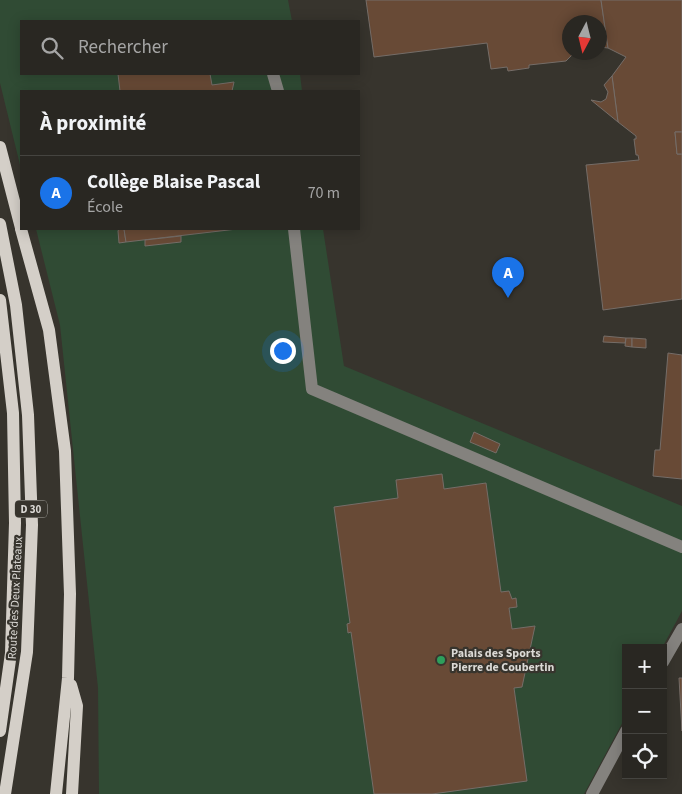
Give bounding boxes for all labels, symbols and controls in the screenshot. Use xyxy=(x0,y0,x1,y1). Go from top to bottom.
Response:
north arrow xyxy=(562,15,607,60)
search box xyxy=(20,20,360,75)
icon: search xyxy=(38,34,66,62)
text: Rechercher xyxy=(78,34,168,61)
text: À proximité xyxy=(40,108,146,138)
text: Collège Blaise Pascal xyxy=(87,169,260,196)
text: A xyxy=(51,182,61,204)
text: 70 m xyxy=(308,182,340,204)
text: École xyxy=(87,196,123,218)
pin: A xyxy=(492,257,524,298)
your location xyxy=(270,338,296,364)
road number: D 30 xyxy=(15,500,47,518)
street label: Route des Deux Plateaux xyxy=(4,536,27,660)
map controls xyxy=(622,644,667,779)
button: + xyxy=(622,644,667,689)
place label: Palais des Sports Pierre de Coubertin xyxy=(451,645,554,676)
marker: Palais des Sports Pierre de Coubertin xyxy=(435,654,447,666)
button: − xyxy=(622,689,667,734)
button: locate xyxy=(622,734,667,779)

